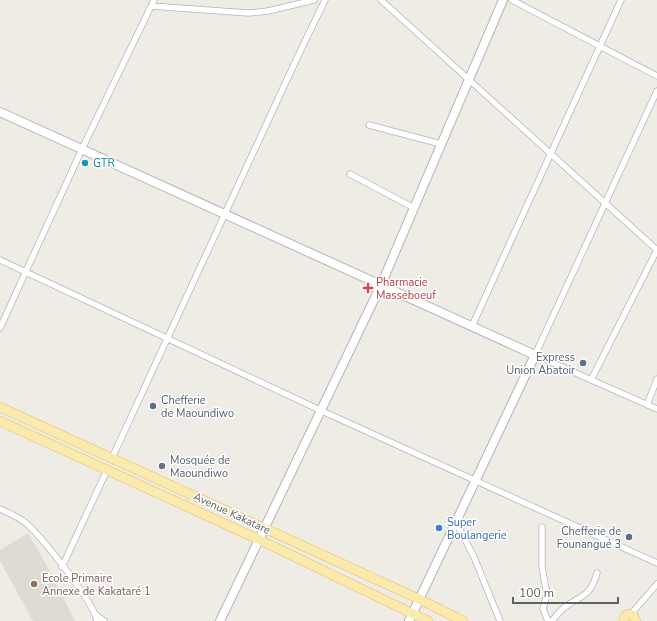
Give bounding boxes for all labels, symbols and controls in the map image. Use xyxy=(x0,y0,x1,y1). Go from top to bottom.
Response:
place label: GTR xyxy=(93,156,115,171)
marker: GTR xyxy=(80,158,90,168)
place label: Pharmacie Masseboeuf xyxy=(376,275,436,303)
marker: Pharmacie Masseboeuf xyxy=(363,283,373,293)
place label: Express Union Abatoir xyxy=(506,350,575,378)
marker: Express Union Abatoir xyxy=(578,358,588,368)
place label: Chefferie de Maoundiwo xyxy=(161,393,234,421)
marker: Chefferie de Maoundiwo xyxy=(148,401,158,411)
place label: Mosquée de Maoundiwo xyxy=(170,453,230,481)
marker: Mosquée de Maoundiwo xyxy=(157,461,167,471)
street label: Avenue Kakatare xyxy=(191,489,273,538)
place label: Super Boulangerie xyxy=(447,515,507,543)
marker: Super Boulangerie xyxy=(434,523,444,533)
place label: Chefferie de Founangué 3 xyxy=(557,524,621,552)
marker: Chefferie de Founangué 3 xyxy=(624,532,634,542)
place label: Ecole Primaire Annexe de Kakataré 1 xyxy=(42,571,151,599)
marker: Ecole Primaire Annexe de Kakataré 1 xyxy=(29,579,39,589)
scale bar xyxy=(513,579,618,605)
text: 100 m xyxy=(519,585,554,601)

